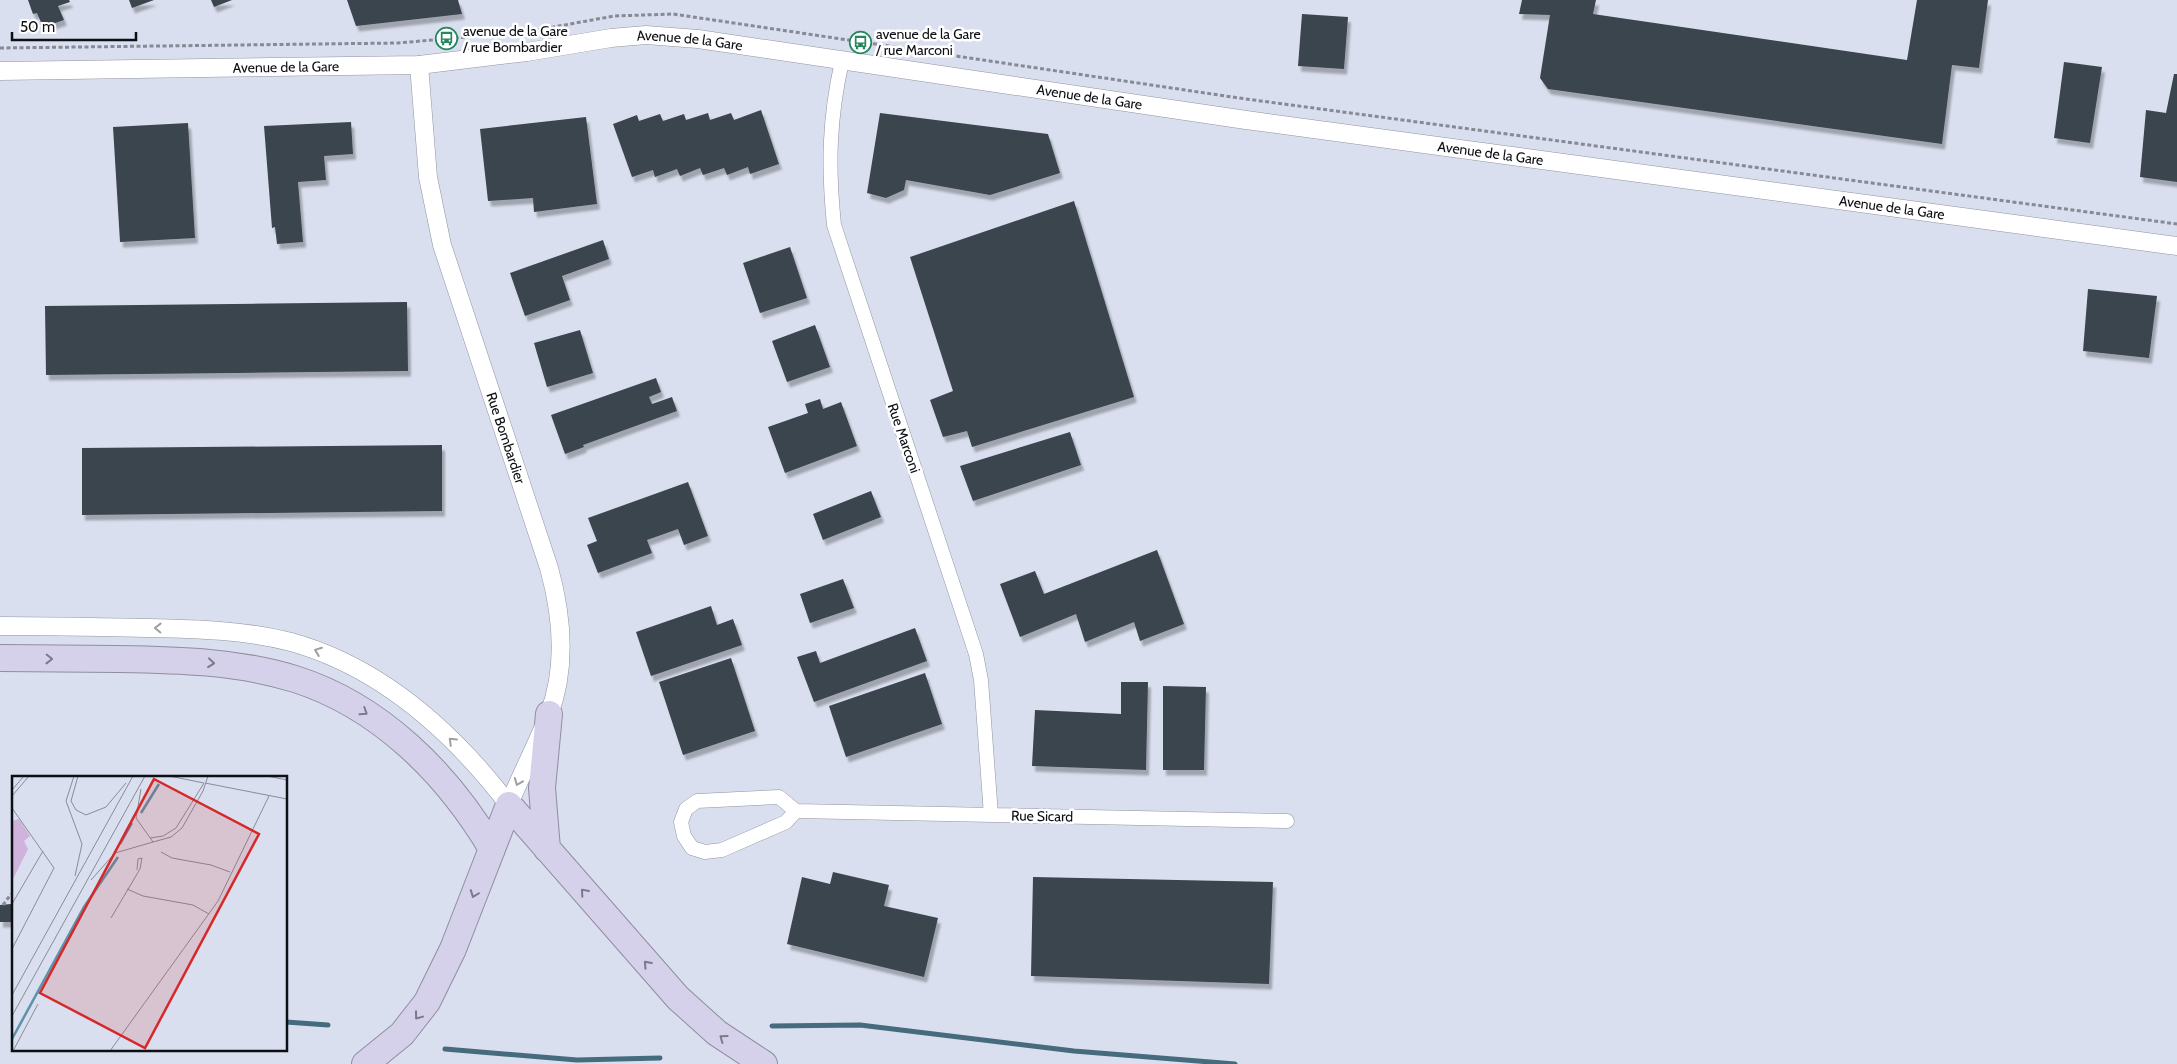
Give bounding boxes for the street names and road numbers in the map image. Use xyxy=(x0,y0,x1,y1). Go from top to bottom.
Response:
street label: Avenue de la Gare xyxy=(636,26,744,54)
street label: Avenue de la Gare xyxy=(233,57,339,77)
street label: Avenue de la Gare xyxy=(1036,80,1143,114)
street label: Avenue de la Gare xyxy=(1437,137,1545,169)
street label: Avenue de la Gare xyxy=(1838,191,1946,223)
street label: Rue Bombardier xyxy=(482,390,530,487)
street label: Rue Marconi xyxy=(884,401,924,475)
street label: Rue Sicard xyxy=(1011,806,1073,826)

